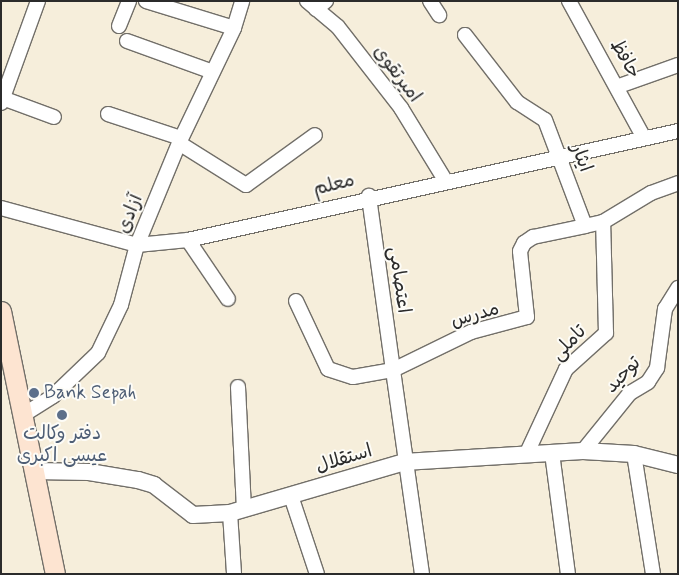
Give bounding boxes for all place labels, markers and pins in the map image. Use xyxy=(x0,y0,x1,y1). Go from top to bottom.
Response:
place label: Bank Sepah xyxy=(44,382,136,404)
marker: Bank Sepah xyxy=(28,387,40,399)
marker: دفتر وکالت عیسی اکبری xyxy=(56,409,68,421)
place label: دفتر وکالت عیسی اکبری xyxy=(17,423,107,467)

